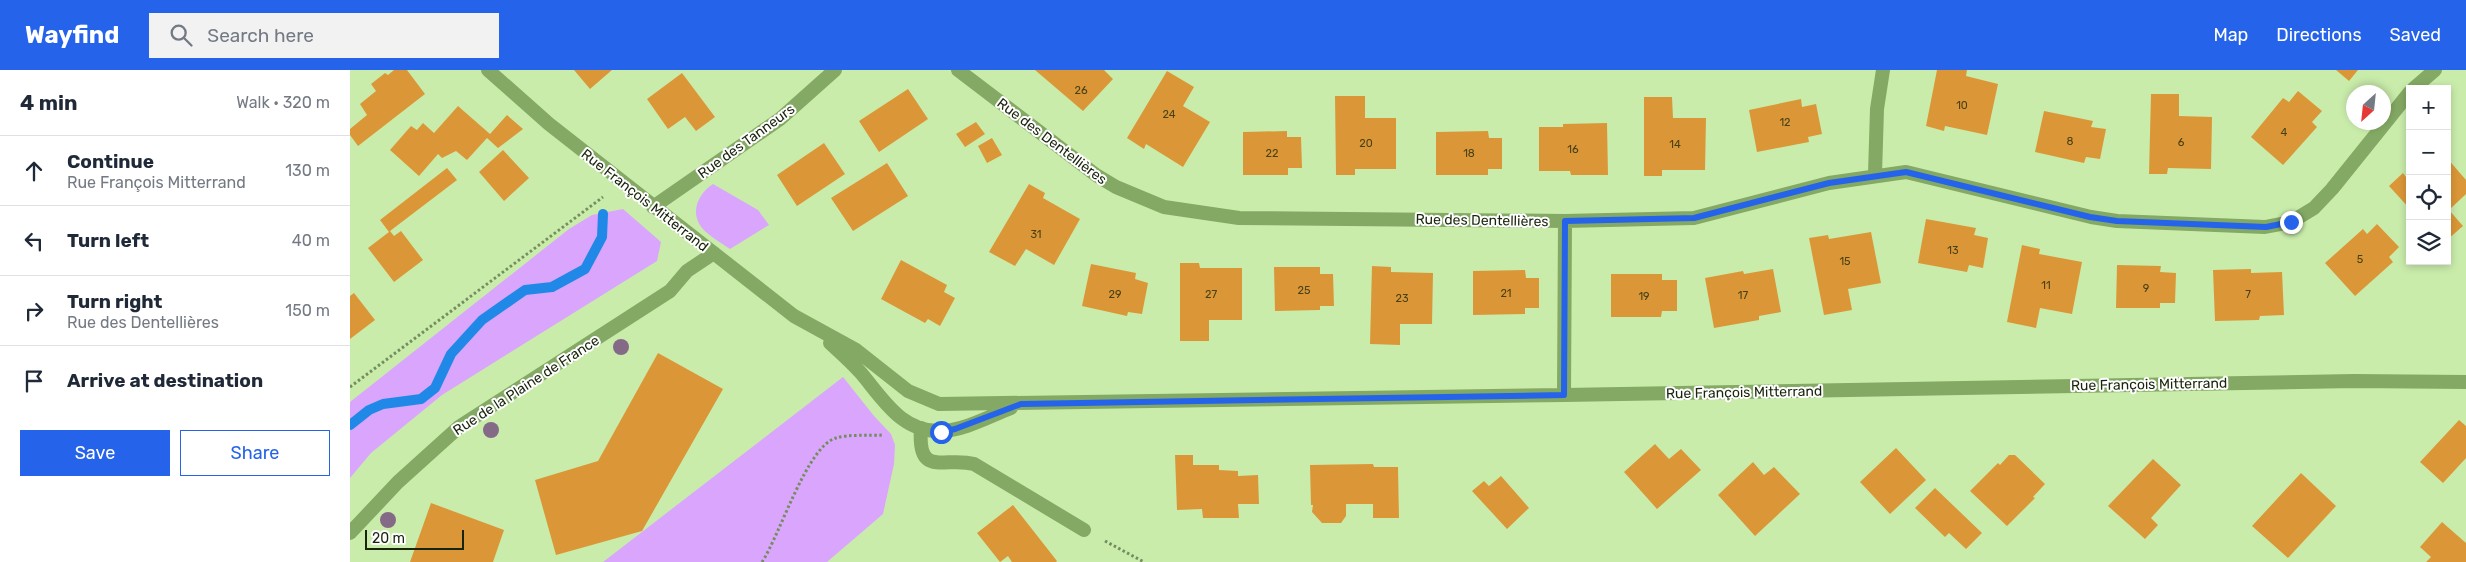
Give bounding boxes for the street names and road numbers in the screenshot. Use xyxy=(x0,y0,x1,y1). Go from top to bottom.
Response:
street label: Rue des Dentellières xyxy=(993,95,1110,188)
street label: Rue des Tanneurs xyxy=(695,101,798,182)
street label: Rue François Mitterrand xyxy=(578,146,712,255)
street label: Rue des Dentellières xyxy=(1415,211,1549,230)
street label: Rue de la Plaine de France xyxy=(450,332,603,439)
street label: Rue François Mitterrand xyxy=(2071,375,2227,394)
street label: Rue François Mitterrand xyxy=(1666,383,1822,402)

